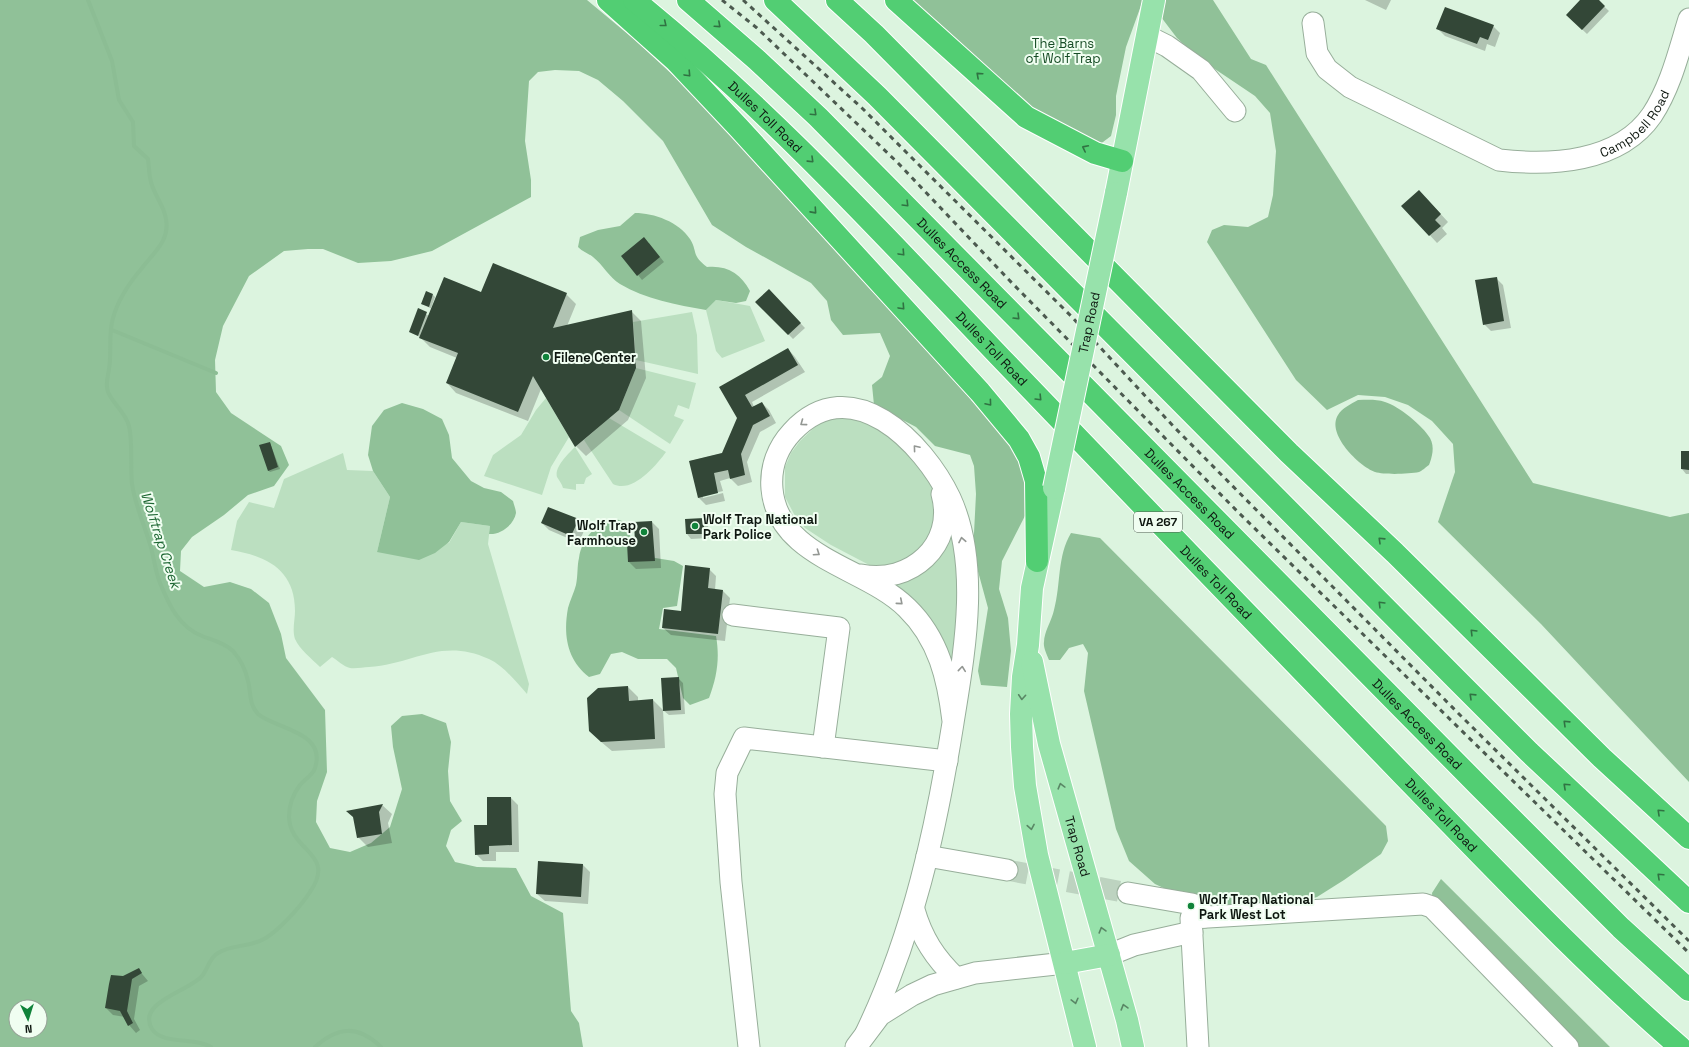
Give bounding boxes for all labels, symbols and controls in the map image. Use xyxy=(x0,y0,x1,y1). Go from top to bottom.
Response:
one-way arrow xyxy=(660,20,667,27)
one-way arrow xyxy=(713,20,721,28)
park label: The Barns of Wolf Trap xyxy=(1025,35,1101,67)
one-way arrow xyxy=(684,69,691,77)
one-way arrow xyxy=(976,72,984,79)
street label: Dulles Toll Road xyxy=(725,78,806,157)
street label: Campbell Road xyxy=(1597,87,1673,161)
one-way arrow xyxy=(809,108,817,115)
one-way arrow xyxy=(1082,145,1089,153)
one-way arrow xyxy=(806,155,814,163)
one-way arrow xyxy=(901,200,909,207)
one-way arrow xyxy=(809,206,817,214)
street label: Dulles Access Road xyxy=(913,214,1010,312)
one-way arrow xyxy=(897,248,905,256)
street label: Trap Road xyxy=(1075,290,1104,355)
one-way arrow xyxy=(897,302,905,310)
street label: Dulles Toll Road xyxy=(952,308,1031,390)
one-way arrow xyxy=(1012,312,1020,320)
place label: Filene Center xyxy=(554,349,636,366)
marker: Filene Center xyxy=(541,352,551,362)
one-way arrow xyxy=(1034,393,1042,401)
one-way arrow xyxy=(985,398,992,406)
one-way arrow xyxy=(800,418,807,425)
one-way arrow xyxy=(914,445,921,453)
street label: Dulles Access Road xyxy=(1141,445,1238,543)
water label: Wolftrap Creek xyxy=(137,489,186,592)
place label: Wolf Trap National Park Police xyxy=(703,511,818,543)
road number: VA 267 xyxy=(1134,512,1182,532)
place label: Wolf Trap Farmhouse xyxy=(567,517,636,549)
marker: Wolf Trap National Park Police xyxy=(690,521,700,531)
marker: Wolf Trap Farmhouse xyxy=(639,527,649,537)
one-way arrow xyxy=(958,537,966,543)
one-way arrow xyxy=(1378,537,1386,545)
street label: Dulles Toll Road xyxy=(1176,542,1256,623)
one-way arrow xyxy=(813,548,820,556)
one-way arrow xyxy=(896,597,903,604)
one-way arrow xyxy=(1378,601,1385,609)
one-way arrow xyxy=(1470,629,1478,637)
one-way arrow xyxy=(958,666,967,672)
street label: Dulles Access Road xyxy=(1369,675,1466,773)
one-way arrow xyxy=(1469,693,1477,701)
one-way arrow xyxy=(1018,694,1026,700)
one-way arrow xyxy=(1563,720,1571,727)
street label: Dulles Toll Road xyxy=(1402,775,1481,856)
one-way arrow xyxy=(1057,783,1065,790)
one-way arrow xyxy=(1563,783,1571,791)
one-way arrow xyxy=(1658,809,1665,816)
street label: Trap Road xyxy=(1061,814,1094,879)
one-way arrow xyxy=(1026,824,1035,830)
one-way arrow xyxy=(1657,873,1665,880)
place label: Wolf Trap National Park West Lot xyxy=(1199,891,1314,923)
marker: Wolf Trap National Park West Lot xyxy=(1186,901,1196,911)
one-way arrow xyxy=(1098,927,1107,934)
one-way arrow xyxy=(1070,997,1079,1004)
north arrow xyxy=(8,999,48,1039)
one-way arrow xyxy=(1120,1004,1129,1011)
text: N xyxy=(25,1022,33,1036)

